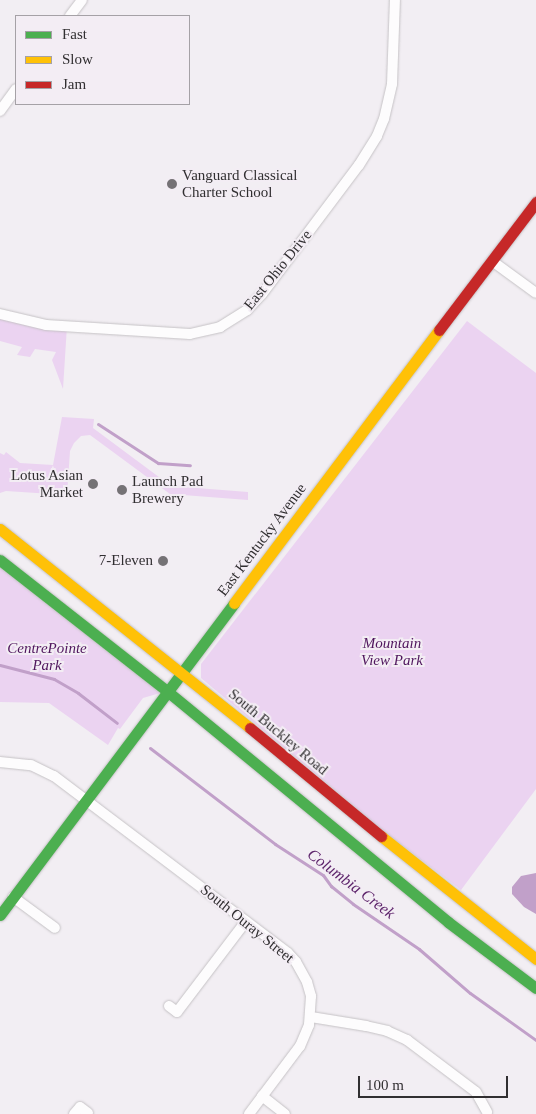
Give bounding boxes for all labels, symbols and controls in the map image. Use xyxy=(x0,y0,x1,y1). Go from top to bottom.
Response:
legend xyxy=(15,15,190,105)
text: Fast xyxy=(62,26,87,42)
text: Slow xyxy=(62,51,93,67)
text: Jam xyxy=(62,76,86,92)
place label: Vanguard Classical Charter School xyxy=(182,166,297,201)
marker: Vanguard Classical Charter School xyxy=(166,178,178,190)
street label: East Ohio Drive xyxy=(240,226,316,314)
place label: Lotus Asian Market xyxy=(10,466,83,501)
place label: Launch Pad Brewery xyxy=(132,472,203,507)
marker: Lotus Asian Market xyxy=(87,478,99,490)
street label: East Kentucky Avenue xyxy=(214,480,310,600)
marker: Launch Pad Brewery xyxy=(116,484,128,496)
place label: 7-Eleven xyxy=(99,552,153,570)
marker: 7-Eleven xyxy=(157,555,169,567)
park label: Mountain View Park xyxy=(361,634,423,669)
park label: CentrePointe Park xyxy=(7,639,87,674)
street label: South Buckley Road xyxy=(225,685,331,779)
water label: Columbia Creek xyxy=(303,845,399,923)
street label: South Ouray Street xyxy=(197,881,297,967)
scale bar xyxy=(361,1066,511,1098)
text: 100 m xyxy=(366,1077,404,1093)

